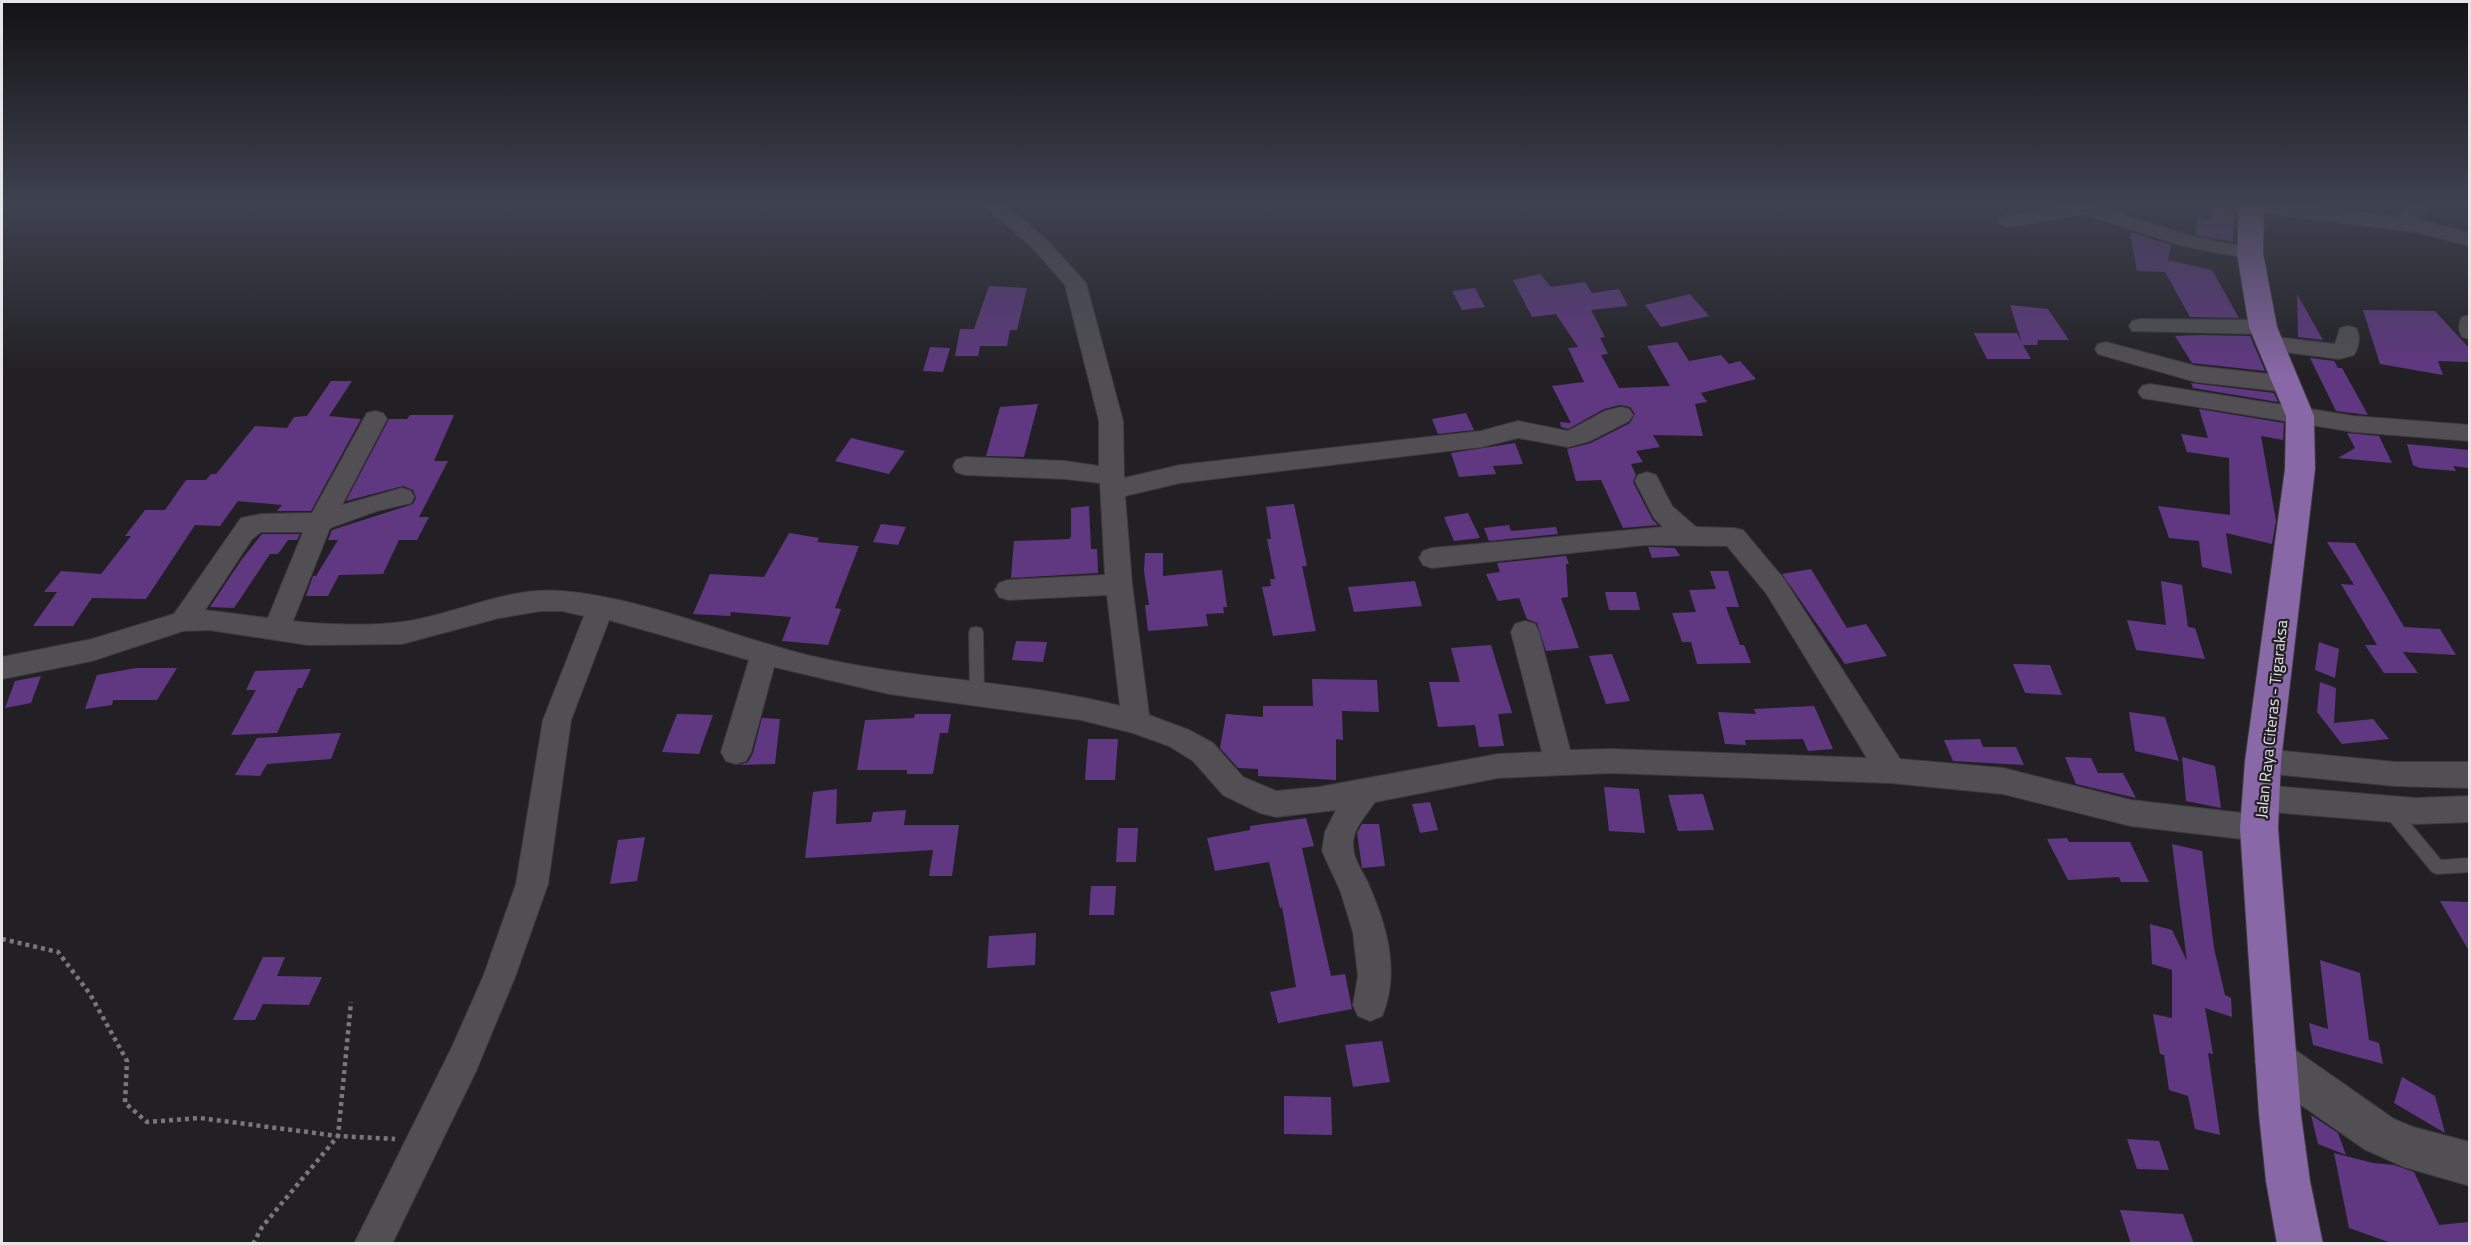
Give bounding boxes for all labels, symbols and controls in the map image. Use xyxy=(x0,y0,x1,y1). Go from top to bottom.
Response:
street label: Jalan Raya Citeras - Tigaraksa xyxy=(2249,619,2293,819)

